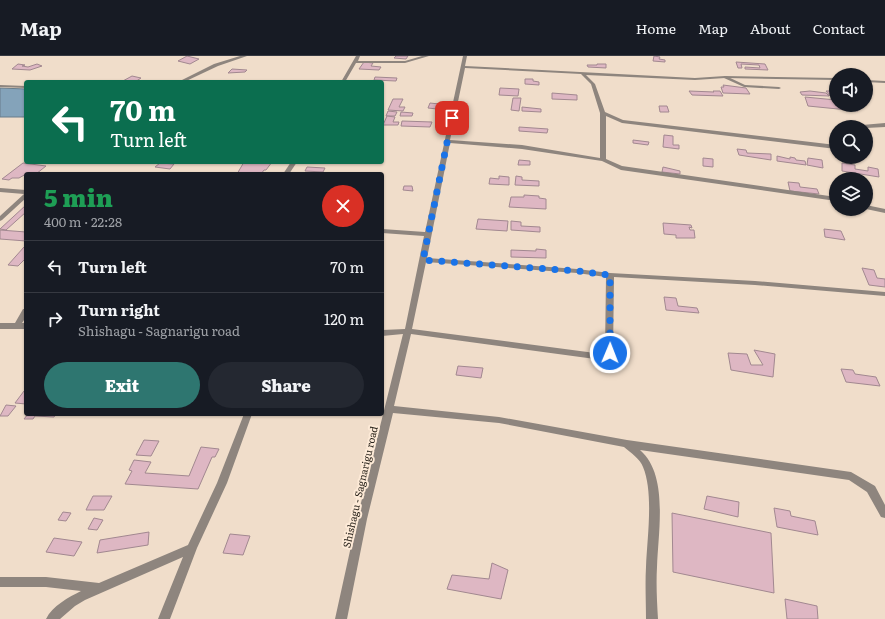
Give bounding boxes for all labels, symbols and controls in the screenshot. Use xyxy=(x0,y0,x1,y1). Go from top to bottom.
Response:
text: Map xyxy=(20,14,62,42)
text: Home xyxy=(636,18,676,38)
text: Map xyxy=(698,18,728,38)
text: About xyxy=(750,18,791,38)
text: Contact xyxy=(813,18,865,38)
map controls xyxy=(829,68,873,216)
button: sound xyxy=(829,68,873,112)
text: 70 m xyxy=(110,88,176,130)
icon: left xyxy=(44,96,96,148)
pin xyxy=(435,101,469,135)
icon: arrive xyxy=(441,107,463,129)
button: search xyxy=(829,120,873,164)
text: Turn left xyxy=(110,126,187,153)
button: layers xyxy=(829,172,873,216)
text: 5 min xyxy=(44,179,113,214)
button: close xyxy=(322,185,364,227)
text: 400 m · 22:28 xyxy=(44,212,122,231)
text: Turn left xyxy=(78,255,147,278)
text: 70 m xyxy=(330,255,364,278)
icon: left xyxy=(44,256,66,278)
text: Turn right xyxy=(78,298,160,321)
text: 120 m xyxy=(324,307,364,330)
icon: right xyxy=(44,308,66,330)
text: Shishagu - Sagnarigu road xyxy=(78,321,240,340)
position arrow xyxy=(589,332,631,374)
button: Exit xyxy=(44,362,200,408)
button: Share xyxy=(208,362,364,408)
street label: Shishagu - Sagnarigu road xyxy=(338,424,381,549)

